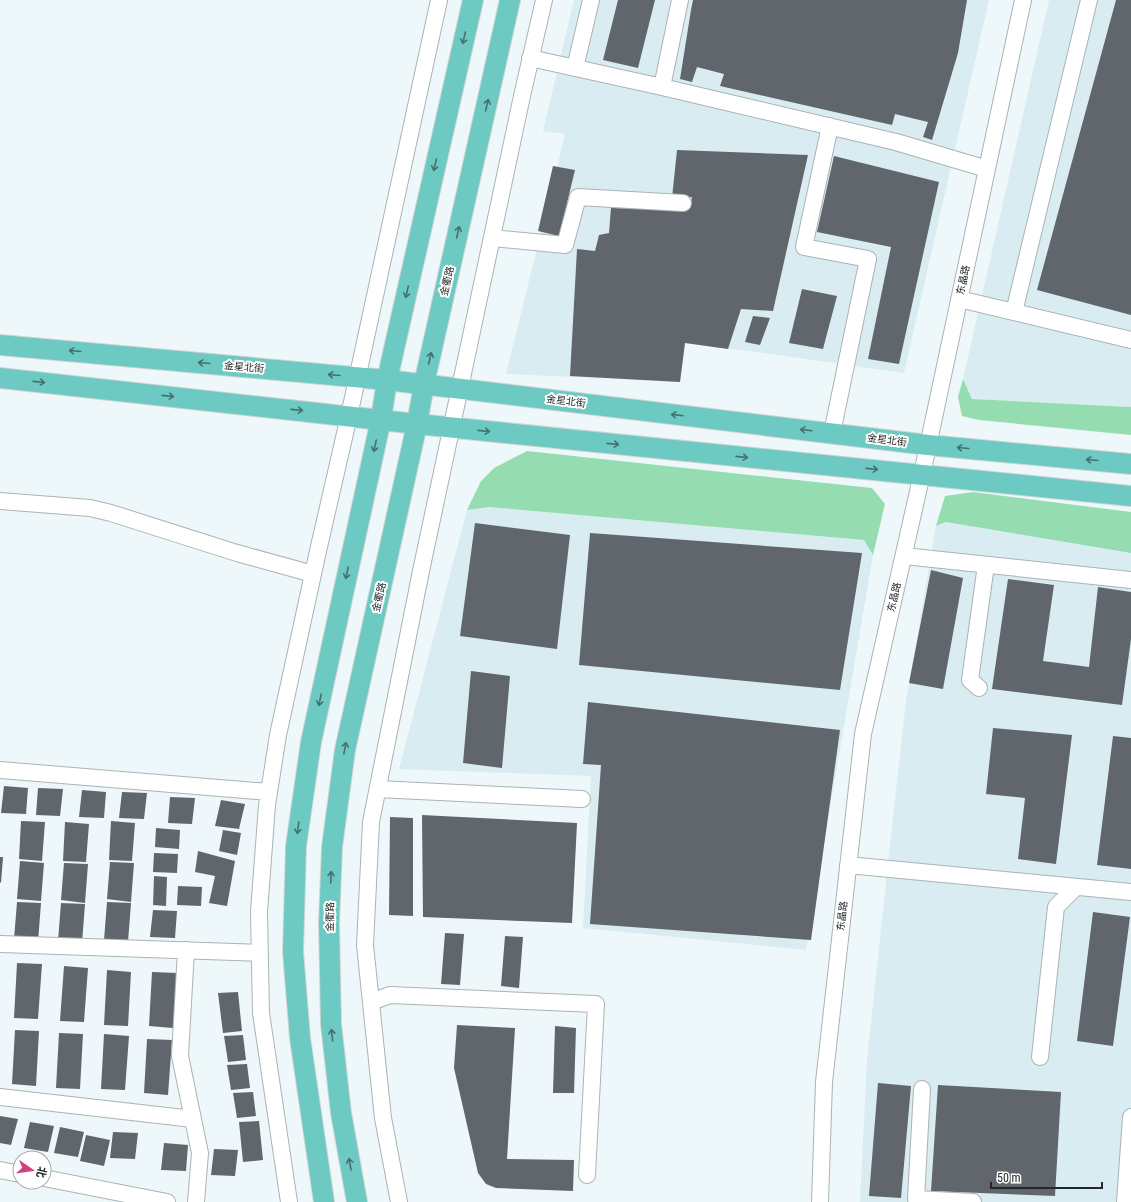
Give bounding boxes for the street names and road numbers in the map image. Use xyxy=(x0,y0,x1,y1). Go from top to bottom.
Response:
street label: 东晶路 xyxy=(955,264,971,296)
street label: 金衢路 xyxy=(438,265,456,297)
street label: 金星北街 xyxy=(224,360,264,374)
street label: 金星北街 xyxy=(545,393,587,409)
street label: 金星北街 xyxy=(866,432,908,448)
street label: 金衢路 xyxy=(370,581,388,613)
street label: 东晶路 xyxy=(885,581,903,613)
street label: 东晶路 xyxy=(835,900,849,932)
street label: 金衢路 xyxy=(324,902,336,932)

